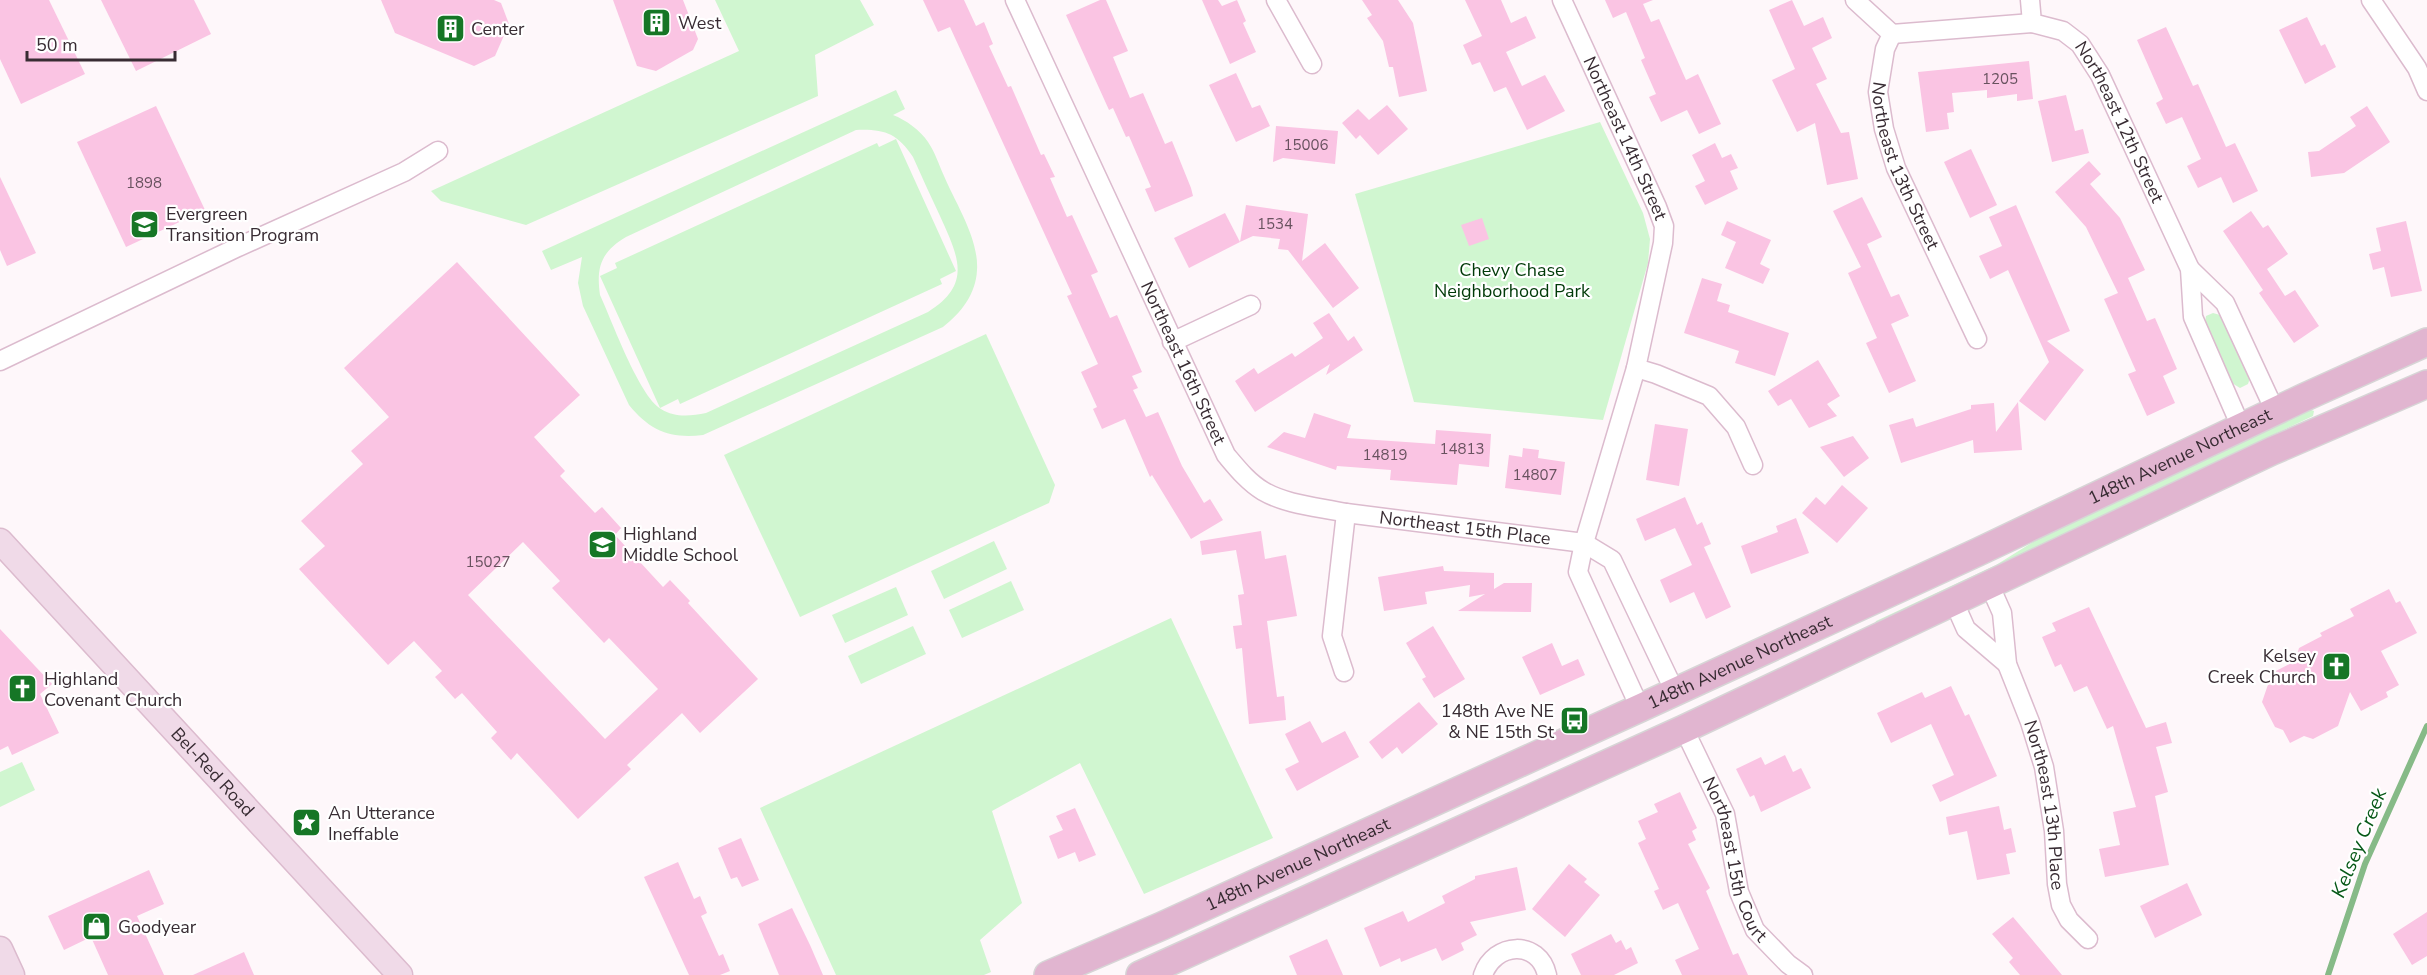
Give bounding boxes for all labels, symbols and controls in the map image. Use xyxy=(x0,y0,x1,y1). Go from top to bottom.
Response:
building icon: West xyxy=(641,7,673,39)
place label: West xyxy=(678,11,722,35)
building icon: Center xyxy=(434,13,466,45)
place label: Center xyxy=(471,17,525,41)
scale bar xyxy=(27,24,176,62)
text: 50 m xyxy=(36,33,78,57)
street label: Northeast 12th Street xyxy=(2069,36,2170,207)
street label: Northeast 14th Street xyxy=(1577,53,1673,224)
house number: 1205 xyxy=(1982,69,2018,89)
street label: Northeast 13th Street xyxy=(1866,80,1945,254)
house number: 15006 xyxy=(1283,135,1329,155)
house number: 1898 xyxy=(126,173,162,193)
place label: Evergreen Transition Program xyxy=(166,202,319,247)
school or university icon: Evergreen Transition Program xyxy=(129,208,161,240)
house number: 1534 xyxy=(1257,214,1293,234)
park label: Chevy Chase Neighborhood Park xyxy=(1434,258,1591,303)
street label: Northeast 16th Street xyxy=(1135,277,1232,449)
street label: 148th Avenue Northeast xyxy=(2084,402,2276,510)
house number: 14813 xyxy=(1439,439,1485,459)
house number: 14819 xyxy=(1362,445,1408,465)
house number: 14807 xyxy=(1512,465,1558,485)
street label: Northeast 15th Place xyxy=(1378,505,1552,551)
place label: Highland Middle School xyxy=(623,522,739,567)
school or university icon: Highland Middle School xyxy=(586,528,618,560)
house number: 15027 xyxy=(465,552,511,572)
street label: 148th Avenue Northeast xyxy=(1643,609,1836,715)
place label: Kelsey Creek Church xyxy=(2207,644,2317,689)
church icon: Kelsey Creek Church xyxy=(2321,650,2353,682)
place label: Highland Covenant Church xyxy=(44,667,182,712)
church icon: Highland Covenant Church xyxy=(7,673,39,705)
place label: 148th Ave NE & NE 15th St xyxy=(1441,699,1555,744)
bus stop icon: 148th Ave NE & NE 15th St xyxy=(1559,705,1591,737)
street label: Northeast 13th Place xyxy=(2018,717,2070,892)
street label: Bel-Red Road xyxy=(166,722,260,822)
street label: Northeast 15th Court xyxy=(1697,773,1773,948)
water label: Kelsey Creek xyxy=(2325,783,2394,902)
place label: An Utterance Ineffable xyxy=(328,801,435,846)
place icon: An Utterance Ineffable xyxy=(291,807,323,839)
street label: 148th Avenue Northeast xyxy=(1201,811,1394,917)
shop icon: Goodyear xyxy=(81,911,113,943)
place label: Goodyear xyxy=(118,915,197,939)

